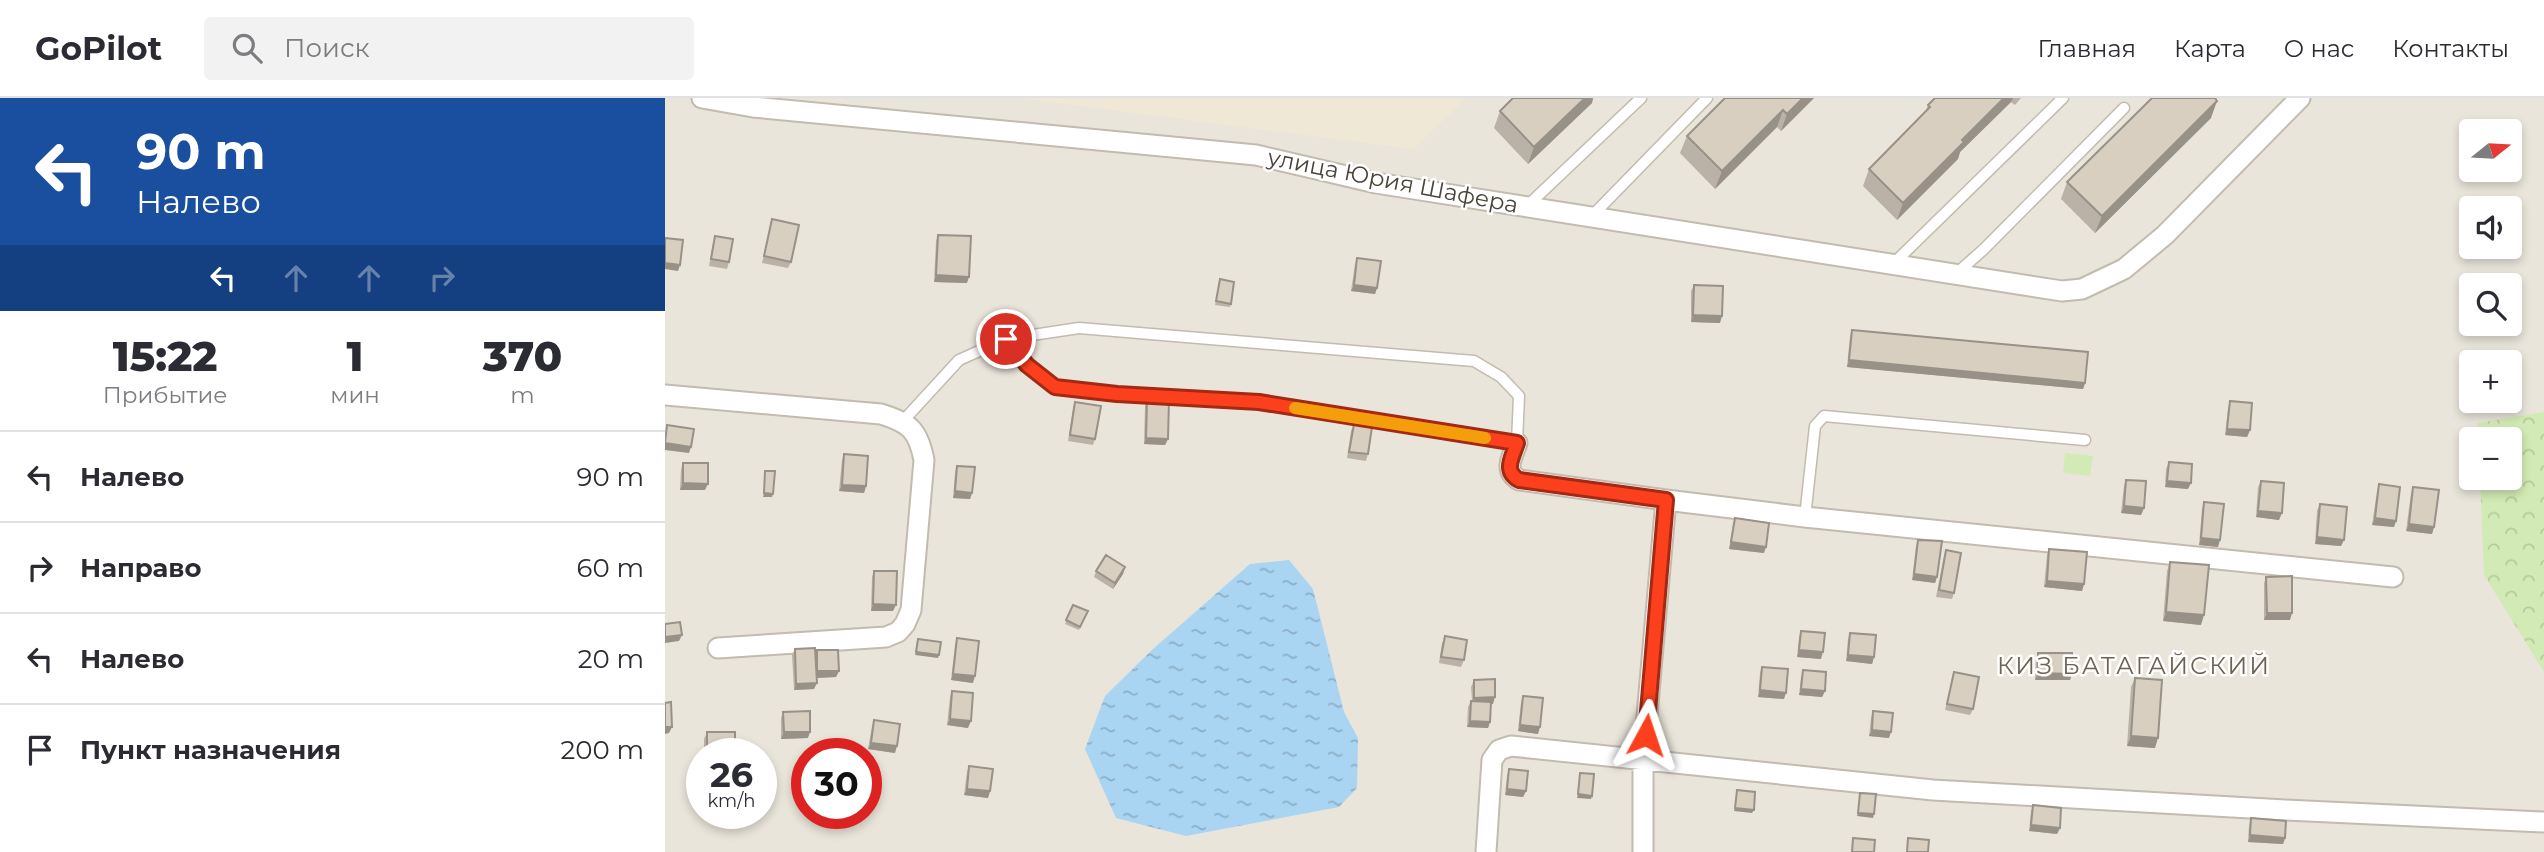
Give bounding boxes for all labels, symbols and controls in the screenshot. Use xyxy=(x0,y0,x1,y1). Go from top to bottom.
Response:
search box xyxy=(204,17,694,80)
text: GoPilot xyxy=(35,28,162,68)
icon: search xyxy=(228,29,266,67)
text: Поиск xyxy=(284,32,370,64)
text: Главная xyxy=(2038,34,2136,63)
text: Карта xyxy=(2174,34,2246,63)
text: О нас xyxy=(2284,34,2354,63)
text: Контакты xyxy=(2392,34,2509,63)
north arrow xyxy=(2459,119,2522,182)
map controls xyxy=(2459,119,2522,490)
text: 90 m xyxy=(136,122,266,181)
icon: left xyxy=(21,126,112,217)
street label: улица Юрия Шафера xyxy=(1264,143,1521,219)
text: Налево xyxy=(136,182,261,221)
button: sound xyxy=(2459,196,2522,259)
icon: left xyxy=(204,259,242,297)
icon: ahead xyxy=(277,259,315,297)
icon: ahead xyxy=(350,259,388,297)
icon: right xyxy=(423,259,461,297)
button: search xyxy=(2459,273,2522,336)
pin xyxy=(976,309,1036,369)
icon: arrive xyxy=(987,320,1025,358)
text: 15:22 xyxy=(113,330,218,382)
text: 1 xyxy=(347,330,364,382)
text: 370 xyxy=(483,330,562,382)
button: + xyxy=(2459,350,2522,413)
text: Прибытие xyxy=(103,381,228,409)
text: мин xyxy=(330,381,380,409)
text: m xyxy=(510,381,535,409)
button: − xyxy=(2459,427,2522,490)
icon: left xyxy=(21,458,59,496)
text: Налево xyxy=(80,461,184,493)
text: 90 m xyxy=(577,461,644,493)
icon: right xyxy=(21,549,59,587)
text: Направо xyxy=(80,552,201,584)
text: 60 m xyxy=(577,552,644,584)
icon: left xyxy=(21,640,59,678)
text: Налево xyxy=(80,643,184,675)
text: 20 m xyxy=(578,643,644,675)
district label: КИЗ БАТАГАЙСКИЙ xyxy=(1997,651,2271,680)
position arrow xyxy=(1609,698,1683,772)
icon: arrive xyxy=(21,731,59,769)
text: Пункт назначения xyxy=(80,734,341,766)
text: 200 m xyxy=(560,734,644,766)
speed limit sign: 30 xyxy=(791,738,882,829)
text: 26 xyxy=(710,753,753,796)
text: km/h xyxy=(707,790,756,812)

